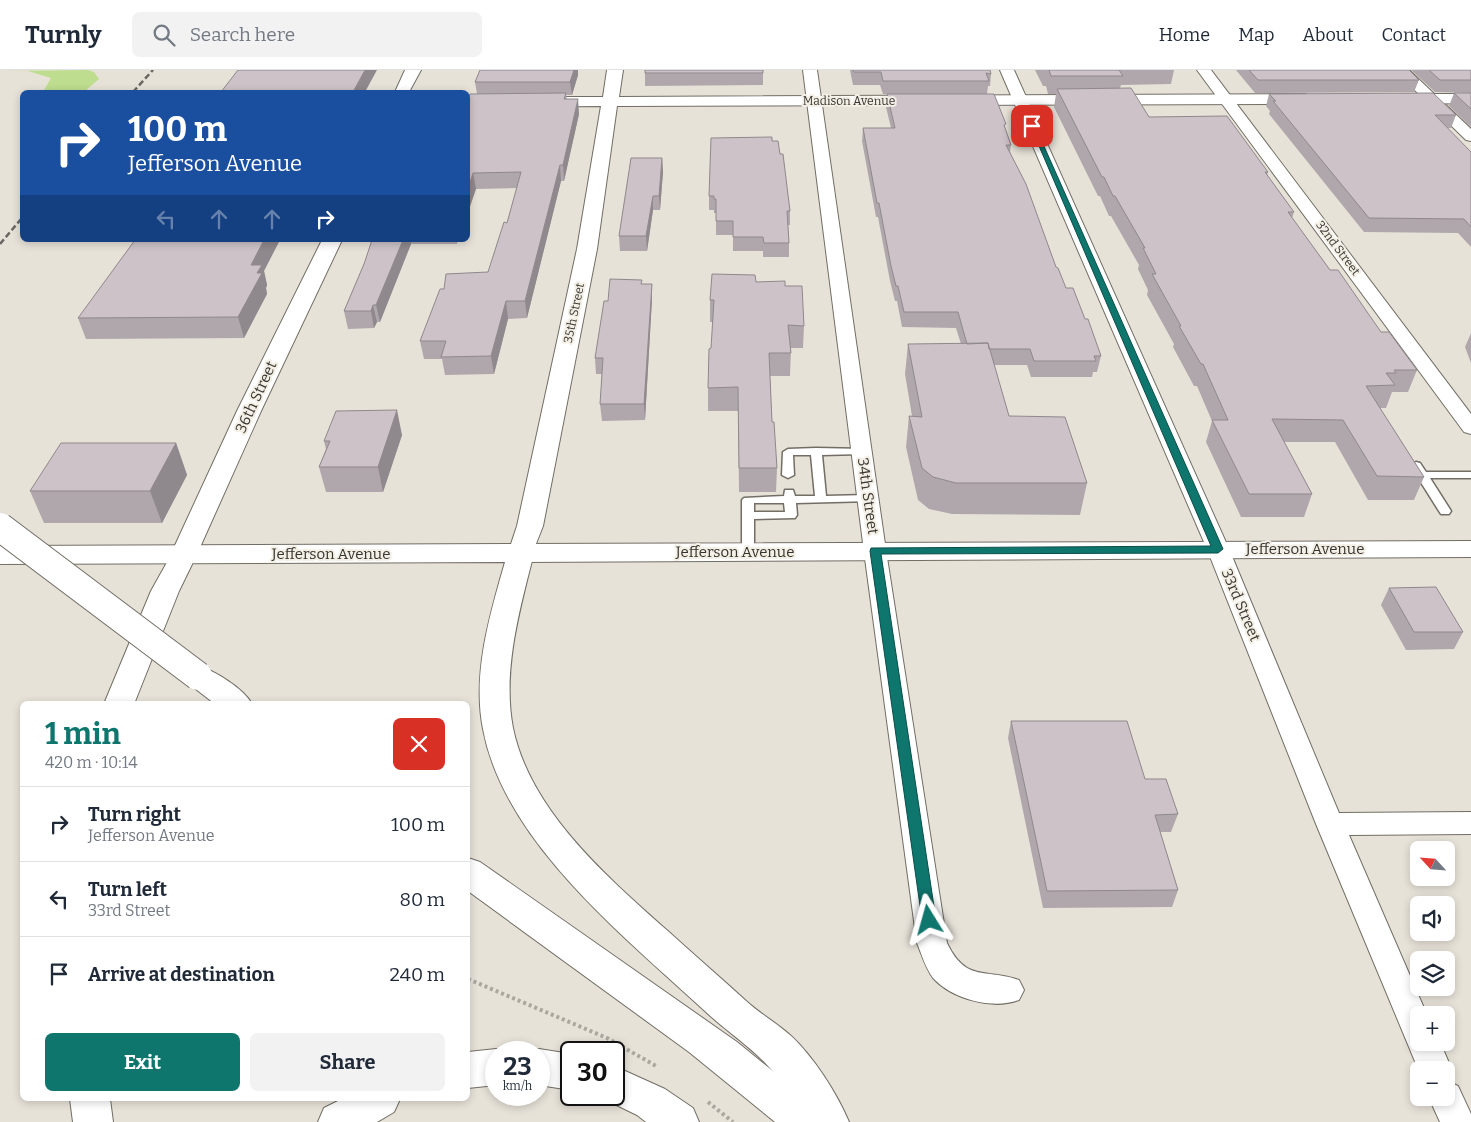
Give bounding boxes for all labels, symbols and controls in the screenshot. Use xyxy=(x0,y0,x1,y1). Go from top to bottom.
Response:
search box xyxy=(132,12,482,57)
text: Turnly xyxy=(25,21,102,49)
icon: search xyxy=(150,21,178,49)
text: Search here xyxy=(190,23,295,46)
text: Home xyxy=(1159,24,1210,46)
text: Map xyxy=(1238,24,1274,46)
text: About xyxy=(1302,24,1353,46)
text: Contact xyxy=(1381,24,1446,46)
street label: Madison Avenue xyxy=(803,94,895,108)
pin xyxy=(1011,105,1053,147)
text: 100 m xyxy=(128,108,227,150)
icon: right xyxy=(45,110,110,175)
icon: arrive xyxy=(1018,112,1046,140)
text: Jefferson Avenue xyxy=(128,150,302,177)
icon: left xyxy=(152,205,180,233)
icon: ahead xyxy=(205,205,233,233)
icon: ahead xyxy=(258,205,286,233)
icon: right xyxy=(311,205,339,233)
street label: 32nd Street xyxy=(1313,218,1363,278)
street label: 35th Street xyxy=(561,281,587,344)
street label: 36th Street xyxy=(232,358,281,436)
street label: 34th Street xyxy=(854,456,882,536)
street label: Jefferson Avenue xyxy=(1245,540,1364,558)
street label: Jefferson Avenue xyxy=(675,543,794,561)
street label: Jefferson Avenue xyxy=(271,545,390,563)
street label: 33rd Street xyxy=(1218,566,1265,644)
text: 1 min xyxy=(45,716,121,752)
button: close xyxy=(393,718,445,770)
text: 420 m · 10:14 xyxy=(45,753,138,772)
text: Turn right xyxy=(88,803,181,826)
icon: right xyxy=(45,810,73,838)
text: 100 m xyxy=(391,813,445,836)
text: Jefferson Avenue xyxy=(88,826,215,845)
north arrow xyxy=(1410,841,1455,886)
map controls xyxy=(1410,841,1455,1106)
text: Turn left xyxy=(88,878,167,901)
icon: left xyxy=(45,885,73,913)
text: 80 m xyxy=(399,888,445,911)
position arrow xyxy=(902,893,954,945)
button: sound xyxy=(1410,896,1455,941)
text: 33rd Street xyxy=(88,901,170,920)
button: layers xyxy=(1410,951,1455,996)
icon: arrive xyxy=(45,960,73,988)
text: Arrive at destination xyxy=(88,963,275,986)
text: 240 m xyxy=(389,963,445,986)
button: + xyxy=(1410,1006,1455,1051)
button: Exit xyxy=(45,1033,240,1091)
button: Share xyxy=(250,1033,445,1091)
speed limit sign: 30 xyxy=(560,1041,625,1106)
text: 23 xyxy=(503,1052,532,1082)
button: − xyxy=(1410,1061,1455,1106)
text: km/h xyxy=(503,1079,532,1093)

